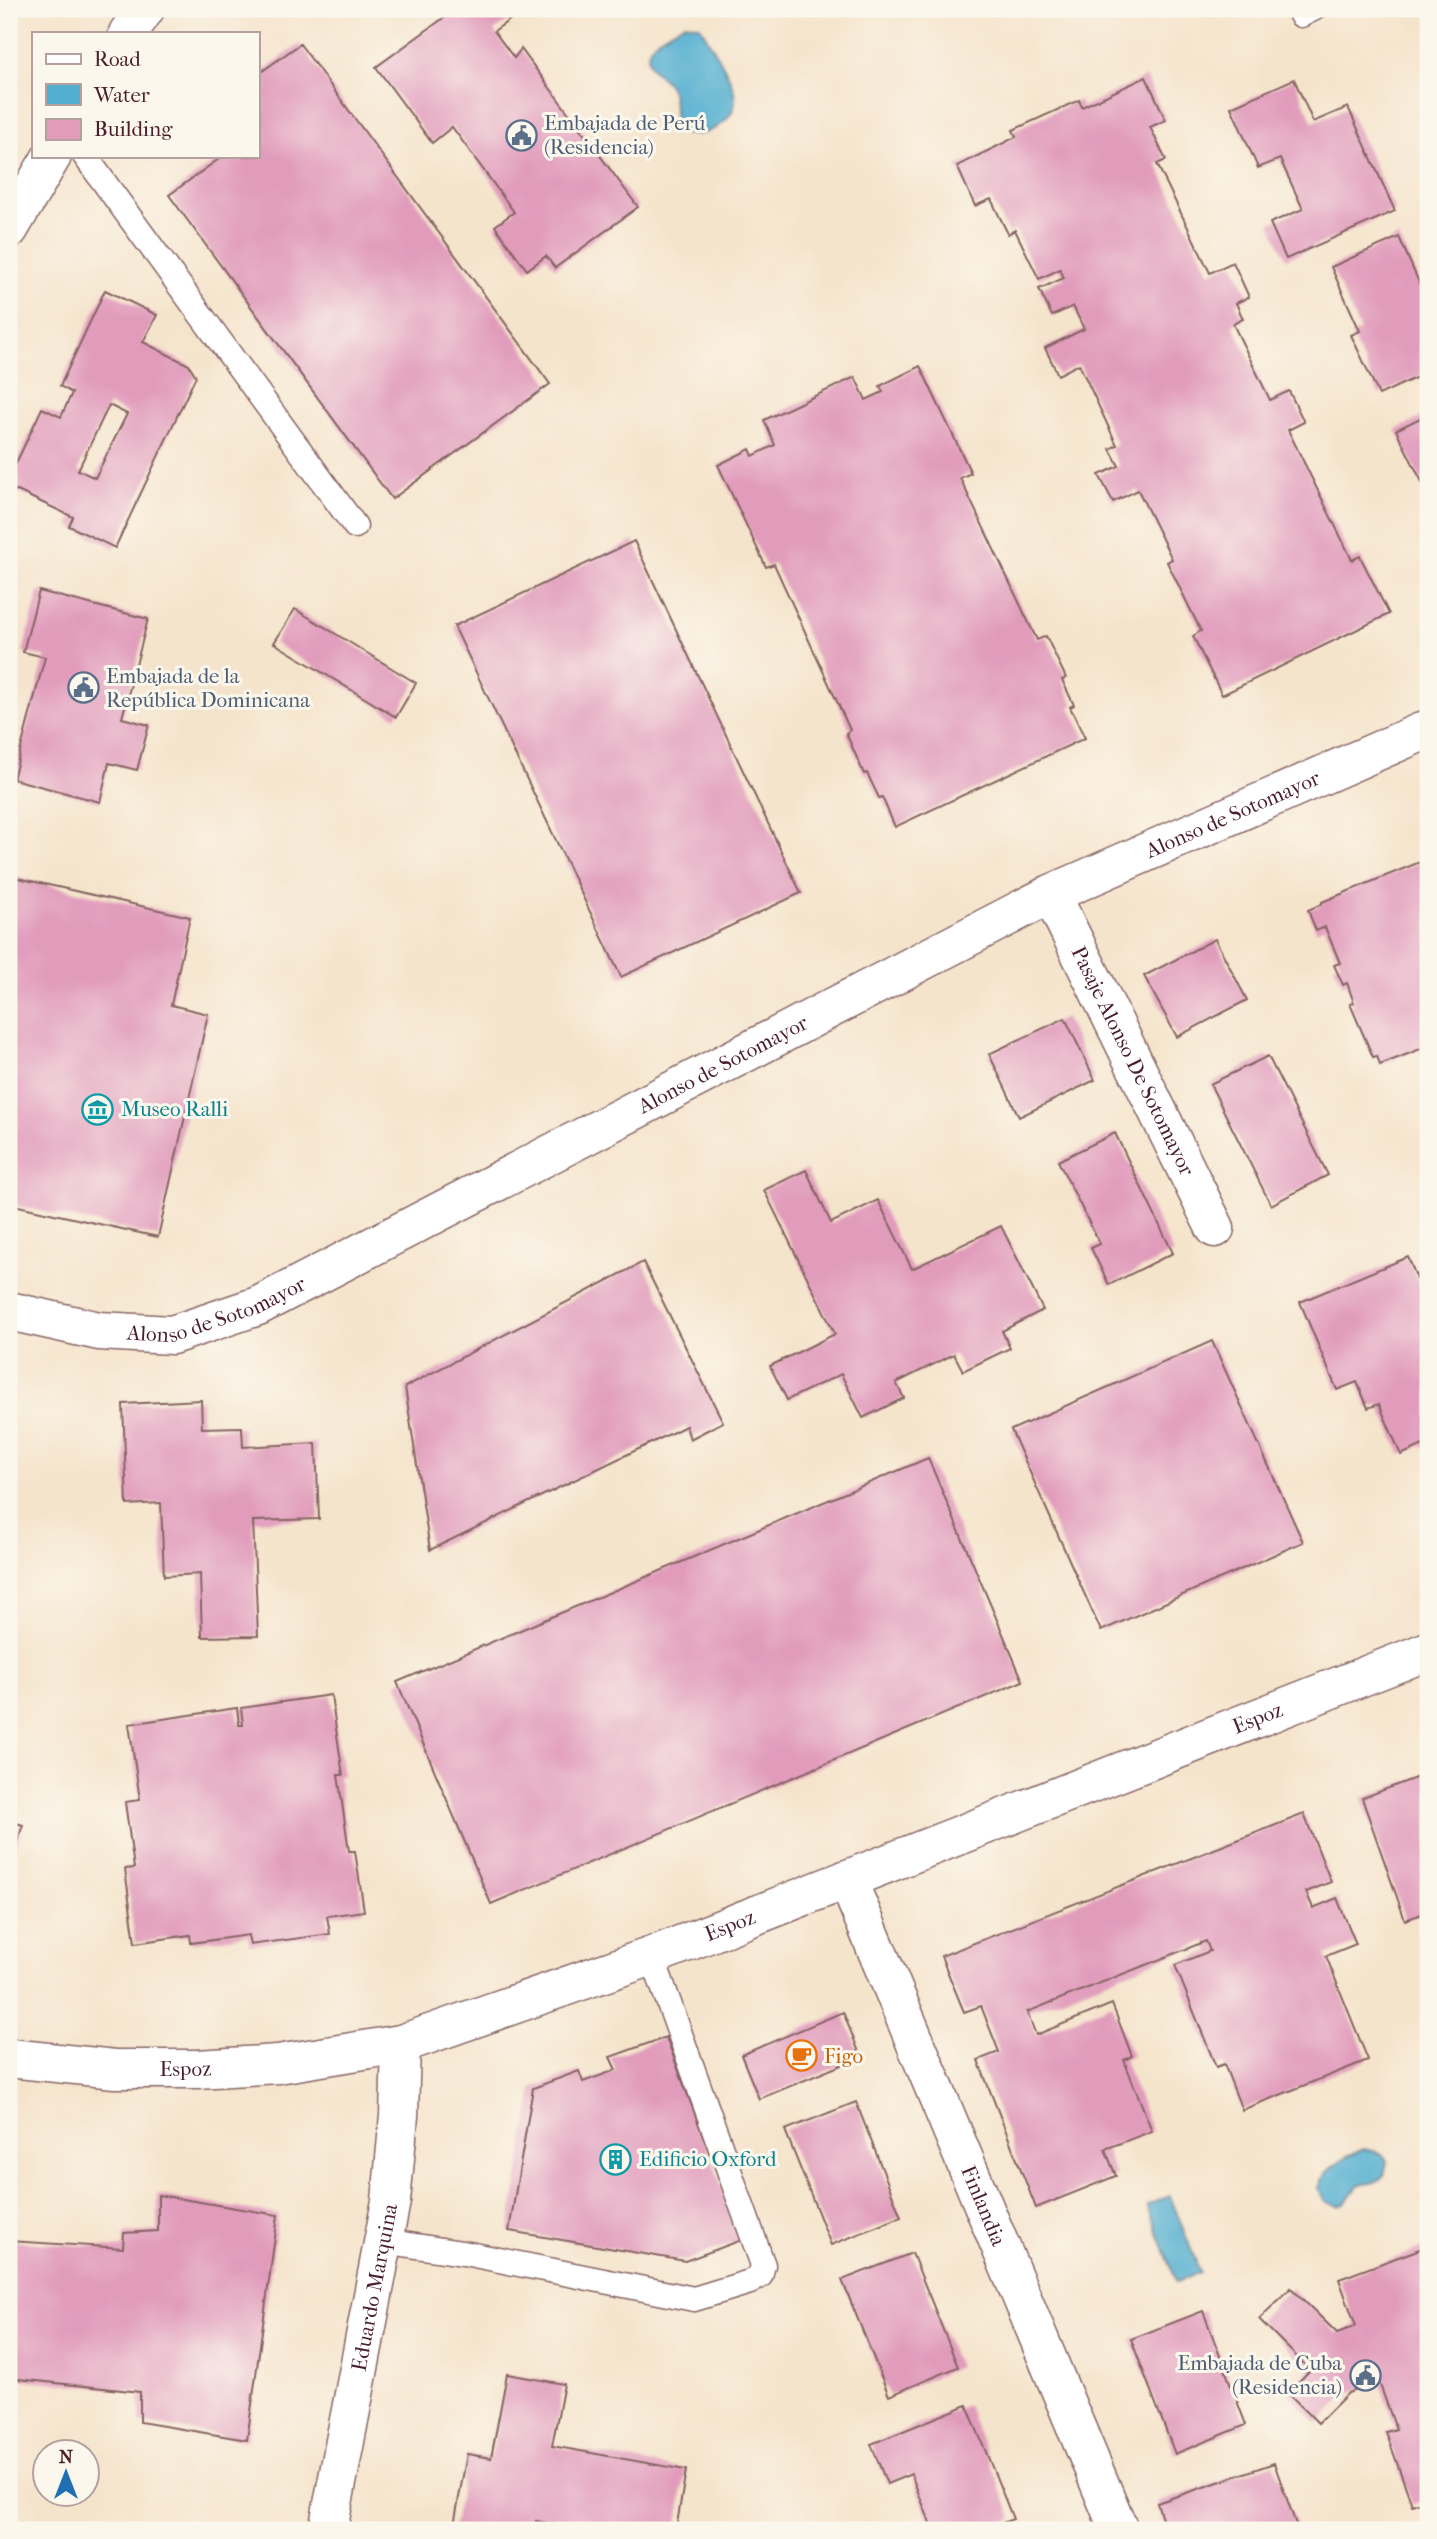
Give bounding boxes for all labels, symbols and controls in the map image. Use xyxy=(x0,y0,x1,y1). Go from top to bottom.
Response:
legend xyxy=(32,32,259,158)
text: Road xyxy=(94,47,141,71)
text: Water xyxy=(93,83,150,107)
place label: Embajada de Perú (Residencia) xyxy=(544,111,706,159)
text: Building xyxy=(94,117,173,141)
public building icon: Embajada de Perú (Residencia) xyxy=(504,118,538,152)
place label: Embajada de la República Dominicana xyxy=(106,664,310,712)
public building icon: Embajada de la República Dominicana xyxy=(66,671,100,705)
street label: Alonso de Sotomayor xyxy=(1141,766,1324,864)
street label: Pasaje Alonso De Sotomayor xyxy=(1067,942,1199,1180)
street label: Alonso de Sotomayor xyxy=(633,1010,812,1119)
museum icon: Museo Ralli xyxy=(81,1092,115,1126)
place label: Museo Ralli xyxy=(121,1097,228,1121)
street label: Alonso de Sotomayor xyxy=(125,1271,310,1347)
street label: Espoz xyxy=(1229,1697,1286,1739)
street label: Espoz xyxy=(701,1905,758,1946)
cafe icon: Figo xyxy=(784,2039,818,2073)
place label: Figo xyxy=(824,2044,863,2068)
street label: Espoz xyxy=(159,2056,212,2081)
building icon: Edificio Oxford xyxy=(599,2142,633,2176)
place label: Edificio Oxford xyxy=(639,2147,777,2171)
street label: Finlandia xyxy=(956,2162,1011,2250)
street label: Eduardo Marquina xyxy=(347,2201,402,2373)
place label: Embajada de Cuba (Residencia) xyxy=(1177,2351,1342,2399)
public building icon: Embajada de Cuba (Residencia) xyxy=(1348,2358,1382,2392)
north arrow xyxy=(32,2438,102,2508)
text: N xyxy=(59,2446,74,2468)

